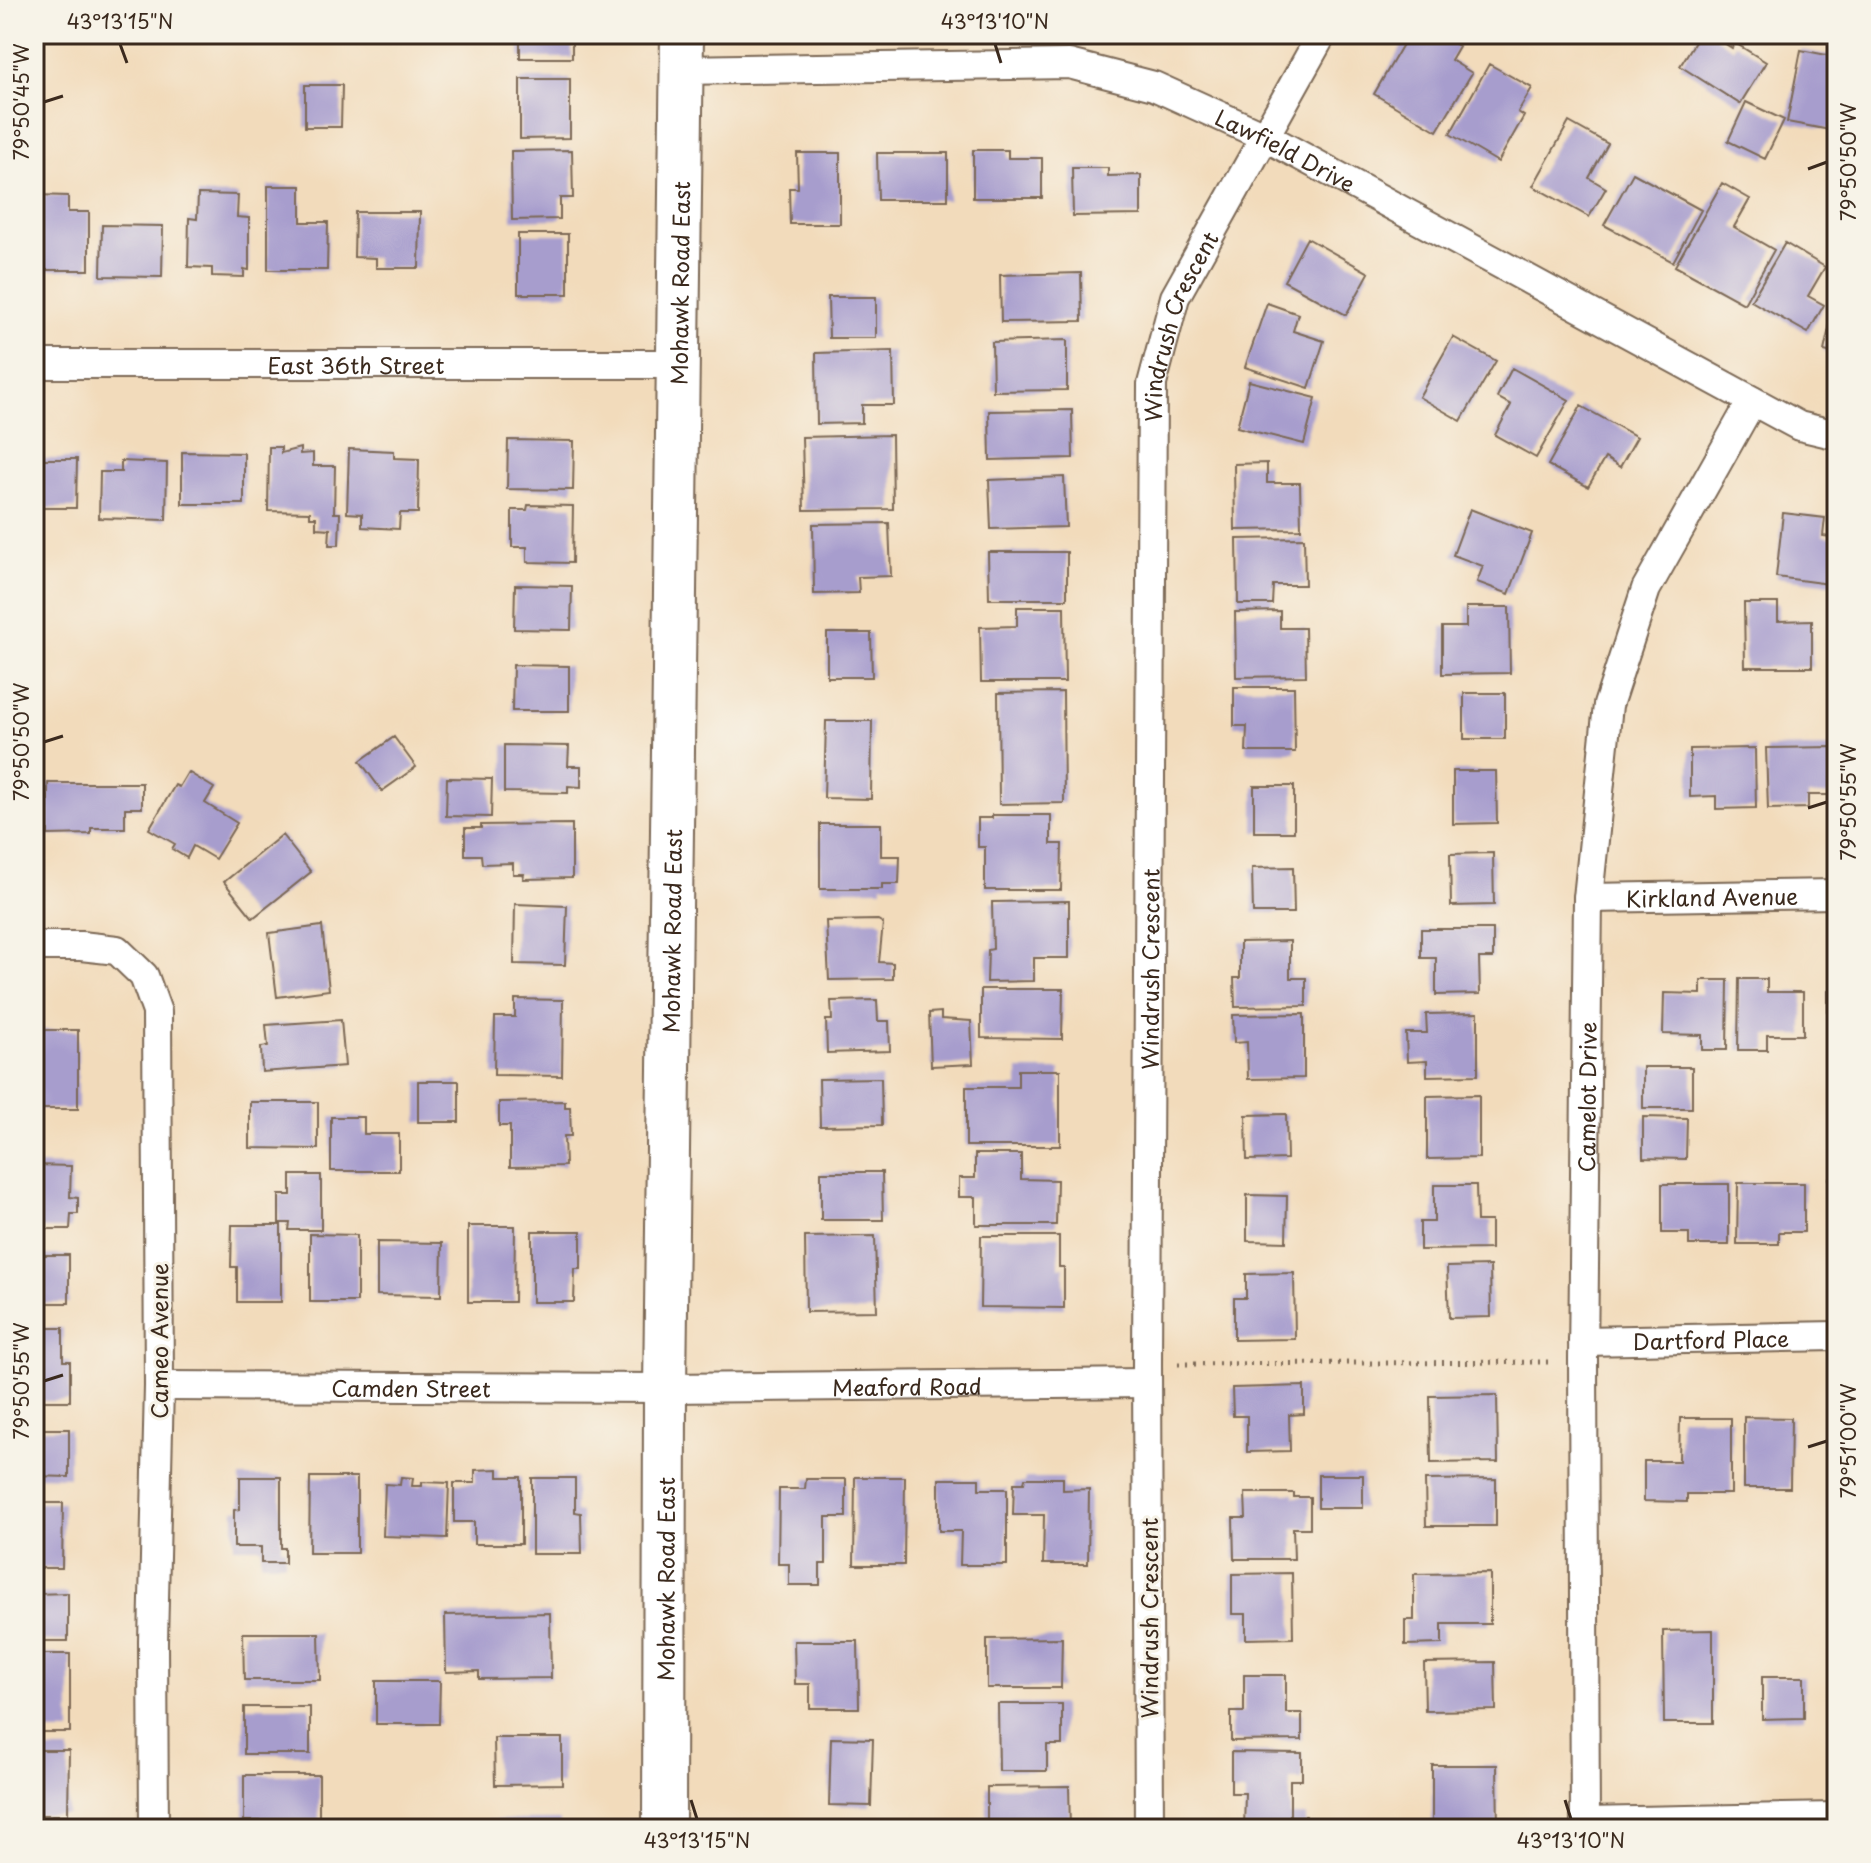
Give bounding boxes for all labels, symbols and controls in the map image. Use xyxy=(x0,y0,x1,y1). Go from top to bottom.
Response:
text: 43°13'15"N xyxy=(67,6,173,36)
text: 43°13'10"N xyxy=(941,6,1049,36)
text: 79°50'45"W xyxy=(6,43,36,161)
street label: Lawfield Drive xyxy=(1210,100,1362,199)
text: 79°50'50"W xyxy=(1833,102,1863,221)
street label: Mohawk Road East xyxy=(661,181,697,385)
street label: Windrush Crescent xyxy=(1135,225,1225,422)
street label: East 36th Street xyxy=(268,348,444,381)
text: 79°50'50"W xyxy=(6,682,36,801)
text: 79°50'55"W xyxy=(1833,743,1863,861)
street label: Mohawk Road East xyxy=(653,829,689,1033)
street label: Windrush Crescent xyxy=(1132,868,1166,1070)
street label: Kirkland Avenue xyxy=(1626,878,1798,914)
street label: Camelot Drive xyxy=(1569,1021,1603,1173)
street label: Cameo Avenue xyxy=(142,1263,175,1419)
street label: Dartford Place xyxy=(1632,1320,1789,1357)
text: 79°50'55"W xyxy=(6,1322,36,1440)
street label: Meaford Road xyxy=(832,1368,982,1403)
street label: Camden Street xyxy=(331,1370,491,1404)
text: 79°51'00"W xyxy=(1833,1383,1863,1499)
street label: Mohawk Road East xyxy=(648,1477,681,1681)
street label: Windrush Crescent xyxy=(1132,1517,1165,1719)
text: 43°13'15"N xyxy=(644,1825,750,1855)
text: 43°13'10"N xyxy=(1517,1825,1625,1855)

